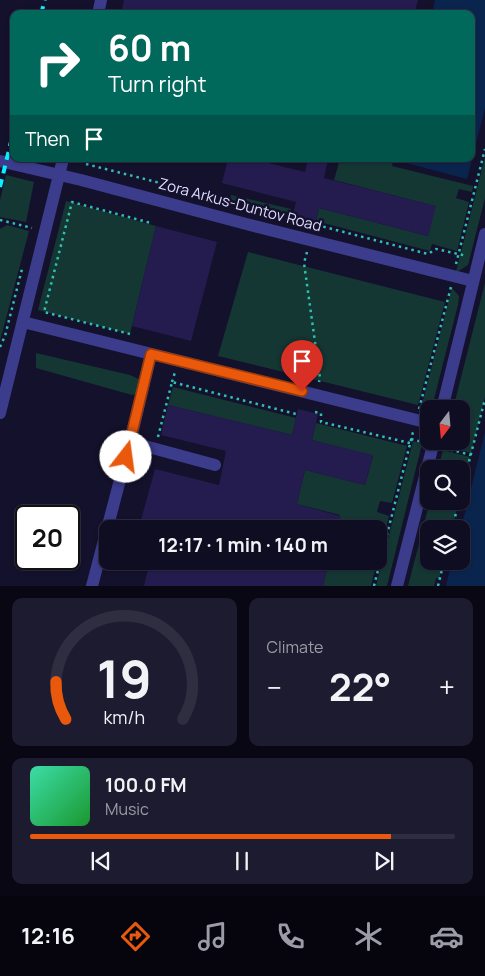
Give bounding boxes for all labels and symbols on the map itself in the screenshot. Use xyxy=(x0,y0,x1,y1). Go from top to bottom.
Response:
street label: Zora Arkus-Duntov Road xyxy=(156,173,324,236)
pin xyxy=(281,340,323,391)
north arrow xyxy=(420,400,470,450)
position arrow xyxy=(99,430,151,482)
speed limit sign: 20 xyxy=(15,505,80,570)

